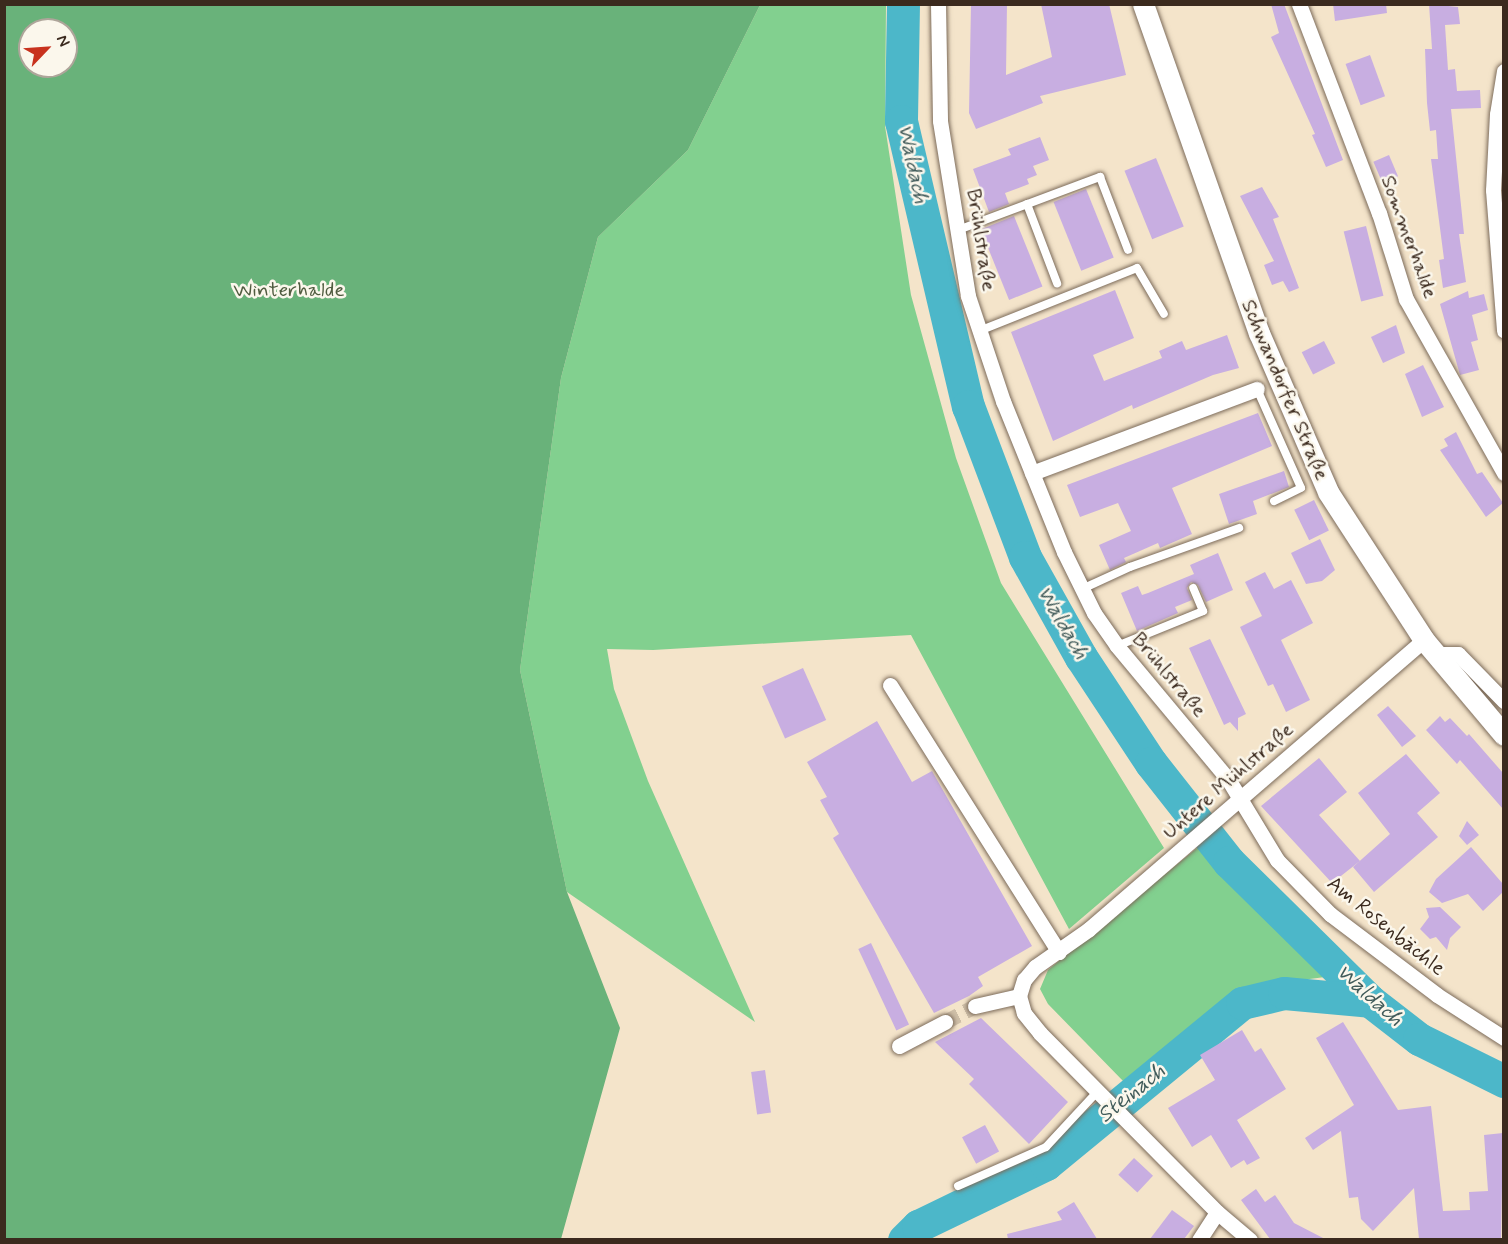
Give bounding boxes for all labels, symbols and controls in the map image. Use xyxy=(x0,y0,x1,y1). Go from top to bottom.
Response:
north arrow xyxy=(18,18,78,78)
text: N xyxy=(51,32,75,50)
water label: Waldach xyxy=(891,122,933,206)
street label: Sommerhalde xyxy=(1375,172,1443,302)
street label: Brühlstraße xyxy=(960,187,1002,293)
park label: Winterhalde xyxy=(233,277,345,303)
street label: Schwandorfer Straße xyxy=(1236,296,1334,484)
water label: Waldach xyxy=(1030,582,1094,664)
street label: Brühlstraße xyxy=(1126,627,1212,723)
street label: Untere Mühlstraße xyxy=(1157,717,1299,845)
street label: Am Rosenbächle xyxy=(1320,869,1452,983)
water label: Waldach xyxy=(1330,959,1408,1033)
water label: Steinach xyxy=(1093,1059,1171,1129)

